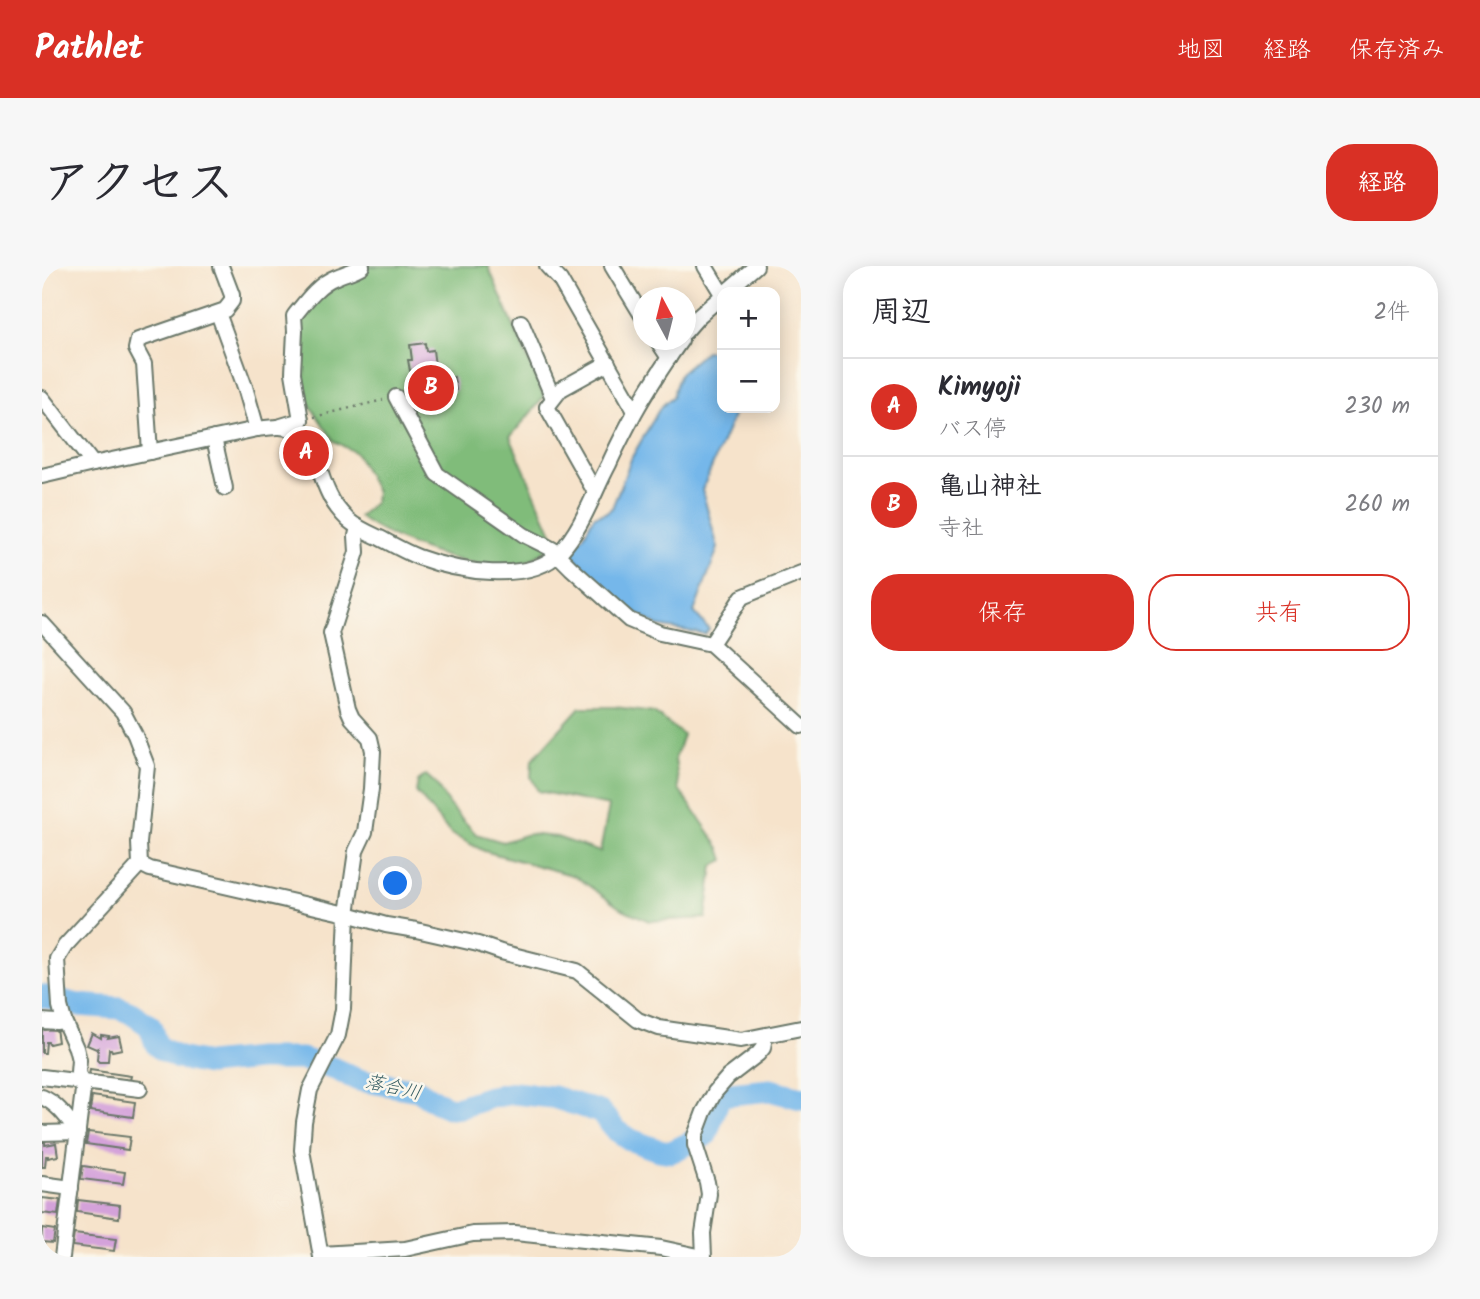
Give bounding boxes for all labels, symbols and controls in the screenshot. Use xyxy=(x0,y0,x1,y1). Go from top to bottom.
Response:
text: Pathlet xyxy=(35,23,143,76)
text: 地図 xyxy=(1177,31,1225,70)
text: 経路 xyxy=(1263,31,1311,70)
text: 保存済み xyxy=(1349,31,1445,70)
button: 経路 xyxy=(1326,144,1438,221)
text: アクセス xyxy=(42,146,235,224)
north arrow xyxy=(633,287,696,350)
map controls xyxy=(717,287,780,413)
button: + xyxy=(717,287,780,350)
text: 周辺 xyxy=(871,289,931,337)
text: 2件 xyxy=(1374,295,1410,331)
button: − xyxy=(717,350,780,413)
pin: B xyxy=(408,362,454,414)
text: Kimyoji xyxy=(938,367,1021,409)
text: A xyxy=(887,389,901,425)
text: 230 m xyxy=(1344,389,1410,425)
text: バス停 xyxy=(938,412,1007,448)
pin: A xyxy=(283,427,329,479)
text: 亀山神社 xyxy=(938,466,1042,508)
text: B xyxy=(887,487,901,523)
text: 260 m xyxy=(1345,487,1410,523)
text: 寺社 xyxy=(938,511,984,547)
button: 保存 xyxy=(871,574,1134,651)
button: 共有 xyxy=(1148,574,1410,651)
your location xyxy=(378,866,412,900)
water label: 落合川 xyxy=(362,1067,424,1109)

